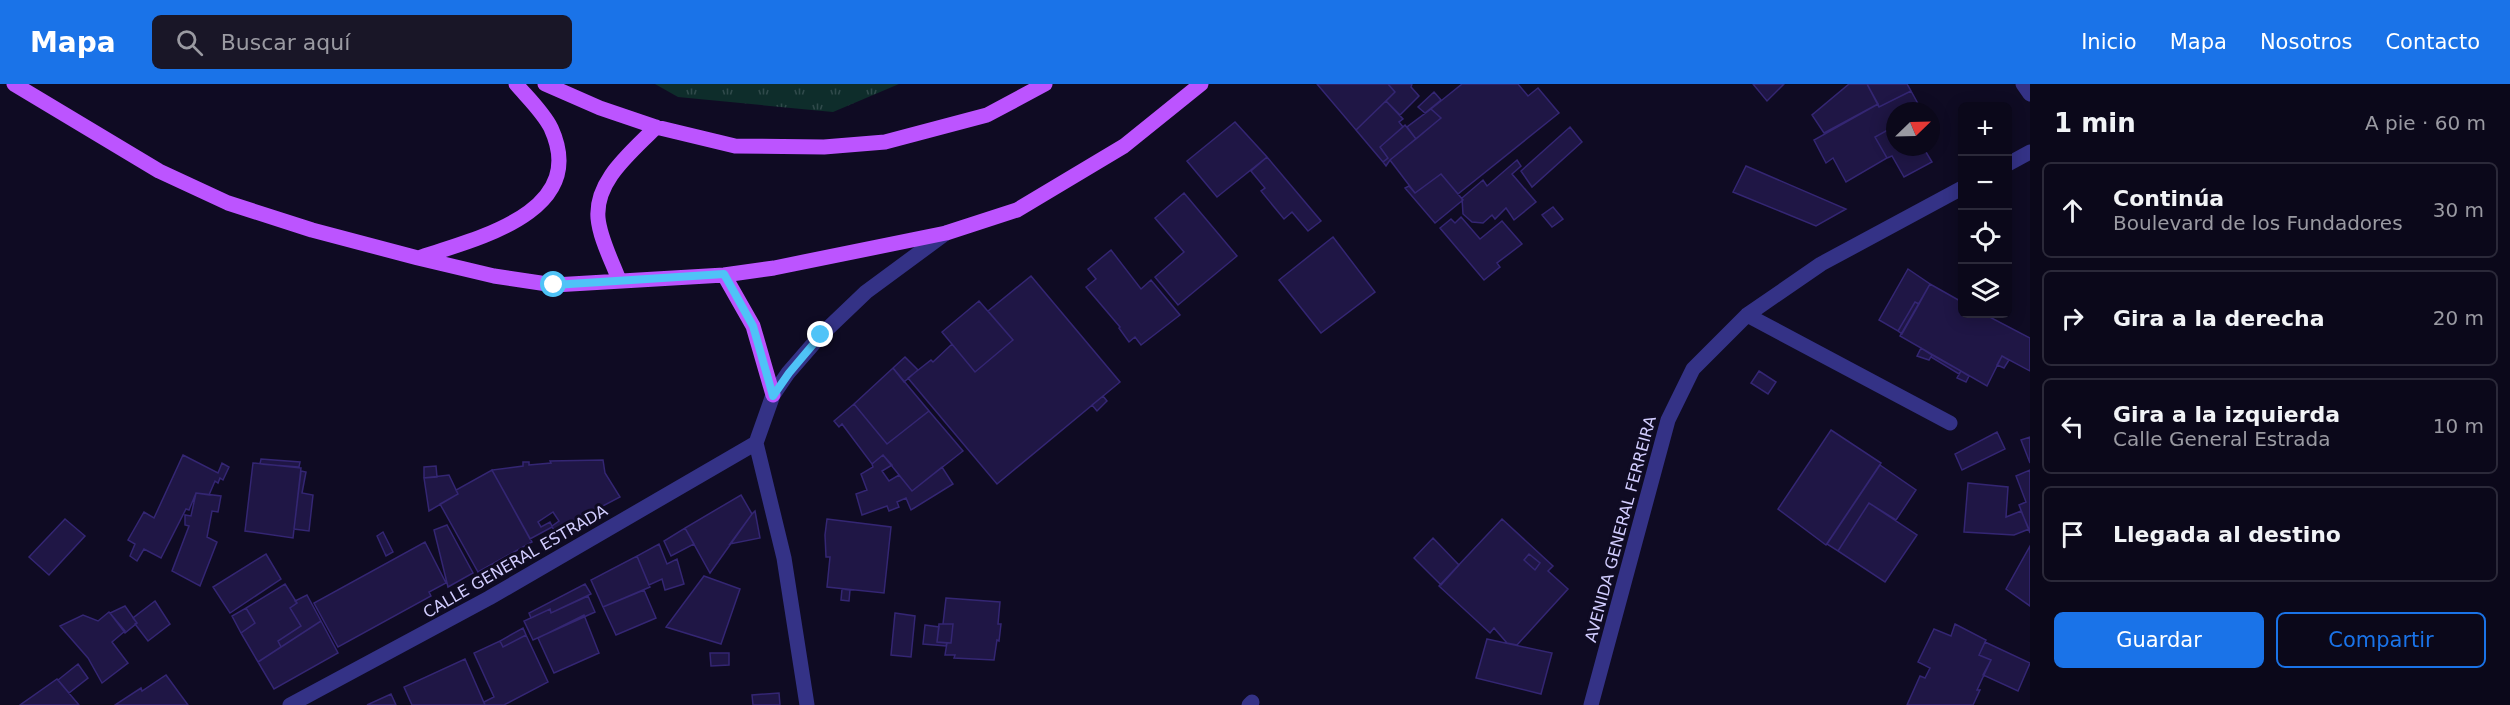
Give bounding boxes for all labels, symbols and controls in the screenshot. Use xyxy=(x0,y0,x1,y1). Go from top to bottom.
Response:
search box xyxy=(152,15,572,69)
text: Mapa xyxy=(30,26,116,59)
icon: search xyxy=(173,26,206,59)
text: Buscar aquí xyxy=(221,30,350,55)
text: Inicio xyxy=(2081,30,2137,54)
text: Mapa xyxy=(2170,30,2227,54)
text: Nosotros xyxy=(2260,30,2352,54)
text: Contacto xyxy=(2385,30,2480,54)
north arrow xyxy=(1886,102,1940,156)
map controls xyxy=(1958,102,2012,318)
button: + xyxy=(1958,102,2012,156)
text: 1 min xyxy=(2054,108,2136,138)
text: A pie · 60 m xyxy=(2365,111,2486,135)
button: − xyxy=(1958,156,2012,210)
text: Continúa xyxy=(2113,186,2224,211)
icon: ahead xyxy=(2056,194,2089,227)
text: 30 m xyxy=(2433,198,2484,222)
button: locate xyxy=(1958,210,2012,264)
text: Boulevard de los Fundadores xyxy=(2113,211,2403,235)
button: layers xyxy=(1958,264,2012,318)
route start xyxy=(540,271,566,297)
icon: right xyxy=(2056,302,2089,335)
text: Gira a la derecha xyxy=(2113,306,2325,331)
text: 20 m xyxy=(2433,306,2484,330)
route end xyxy=(807,321,833,347)
text: Gira a la izquierda xyxy=(2113,402,2340,427)
icon: left xyxy=(2056,410,2089,443)
street label: AVENIDA GENERAL FERREIRA xyxy=(1581,414,1660,644)
text: 10 m xyxy=(2433,414,2484,438)
text: Calle General Estrada xyxy=(2113,427,2331,451)
street label: CALLE GENERAL ESTRADA xyxy=(420,501,611,622)
icon: arrive xyxy=(2056,518,2089,551)
text: Llegada al destino xyxy=(2113,522,2341,547)
button: Guardar xyxy=(2054,612,2264,668)
button: Compartir xyxy=(2276,612,2486,668)

